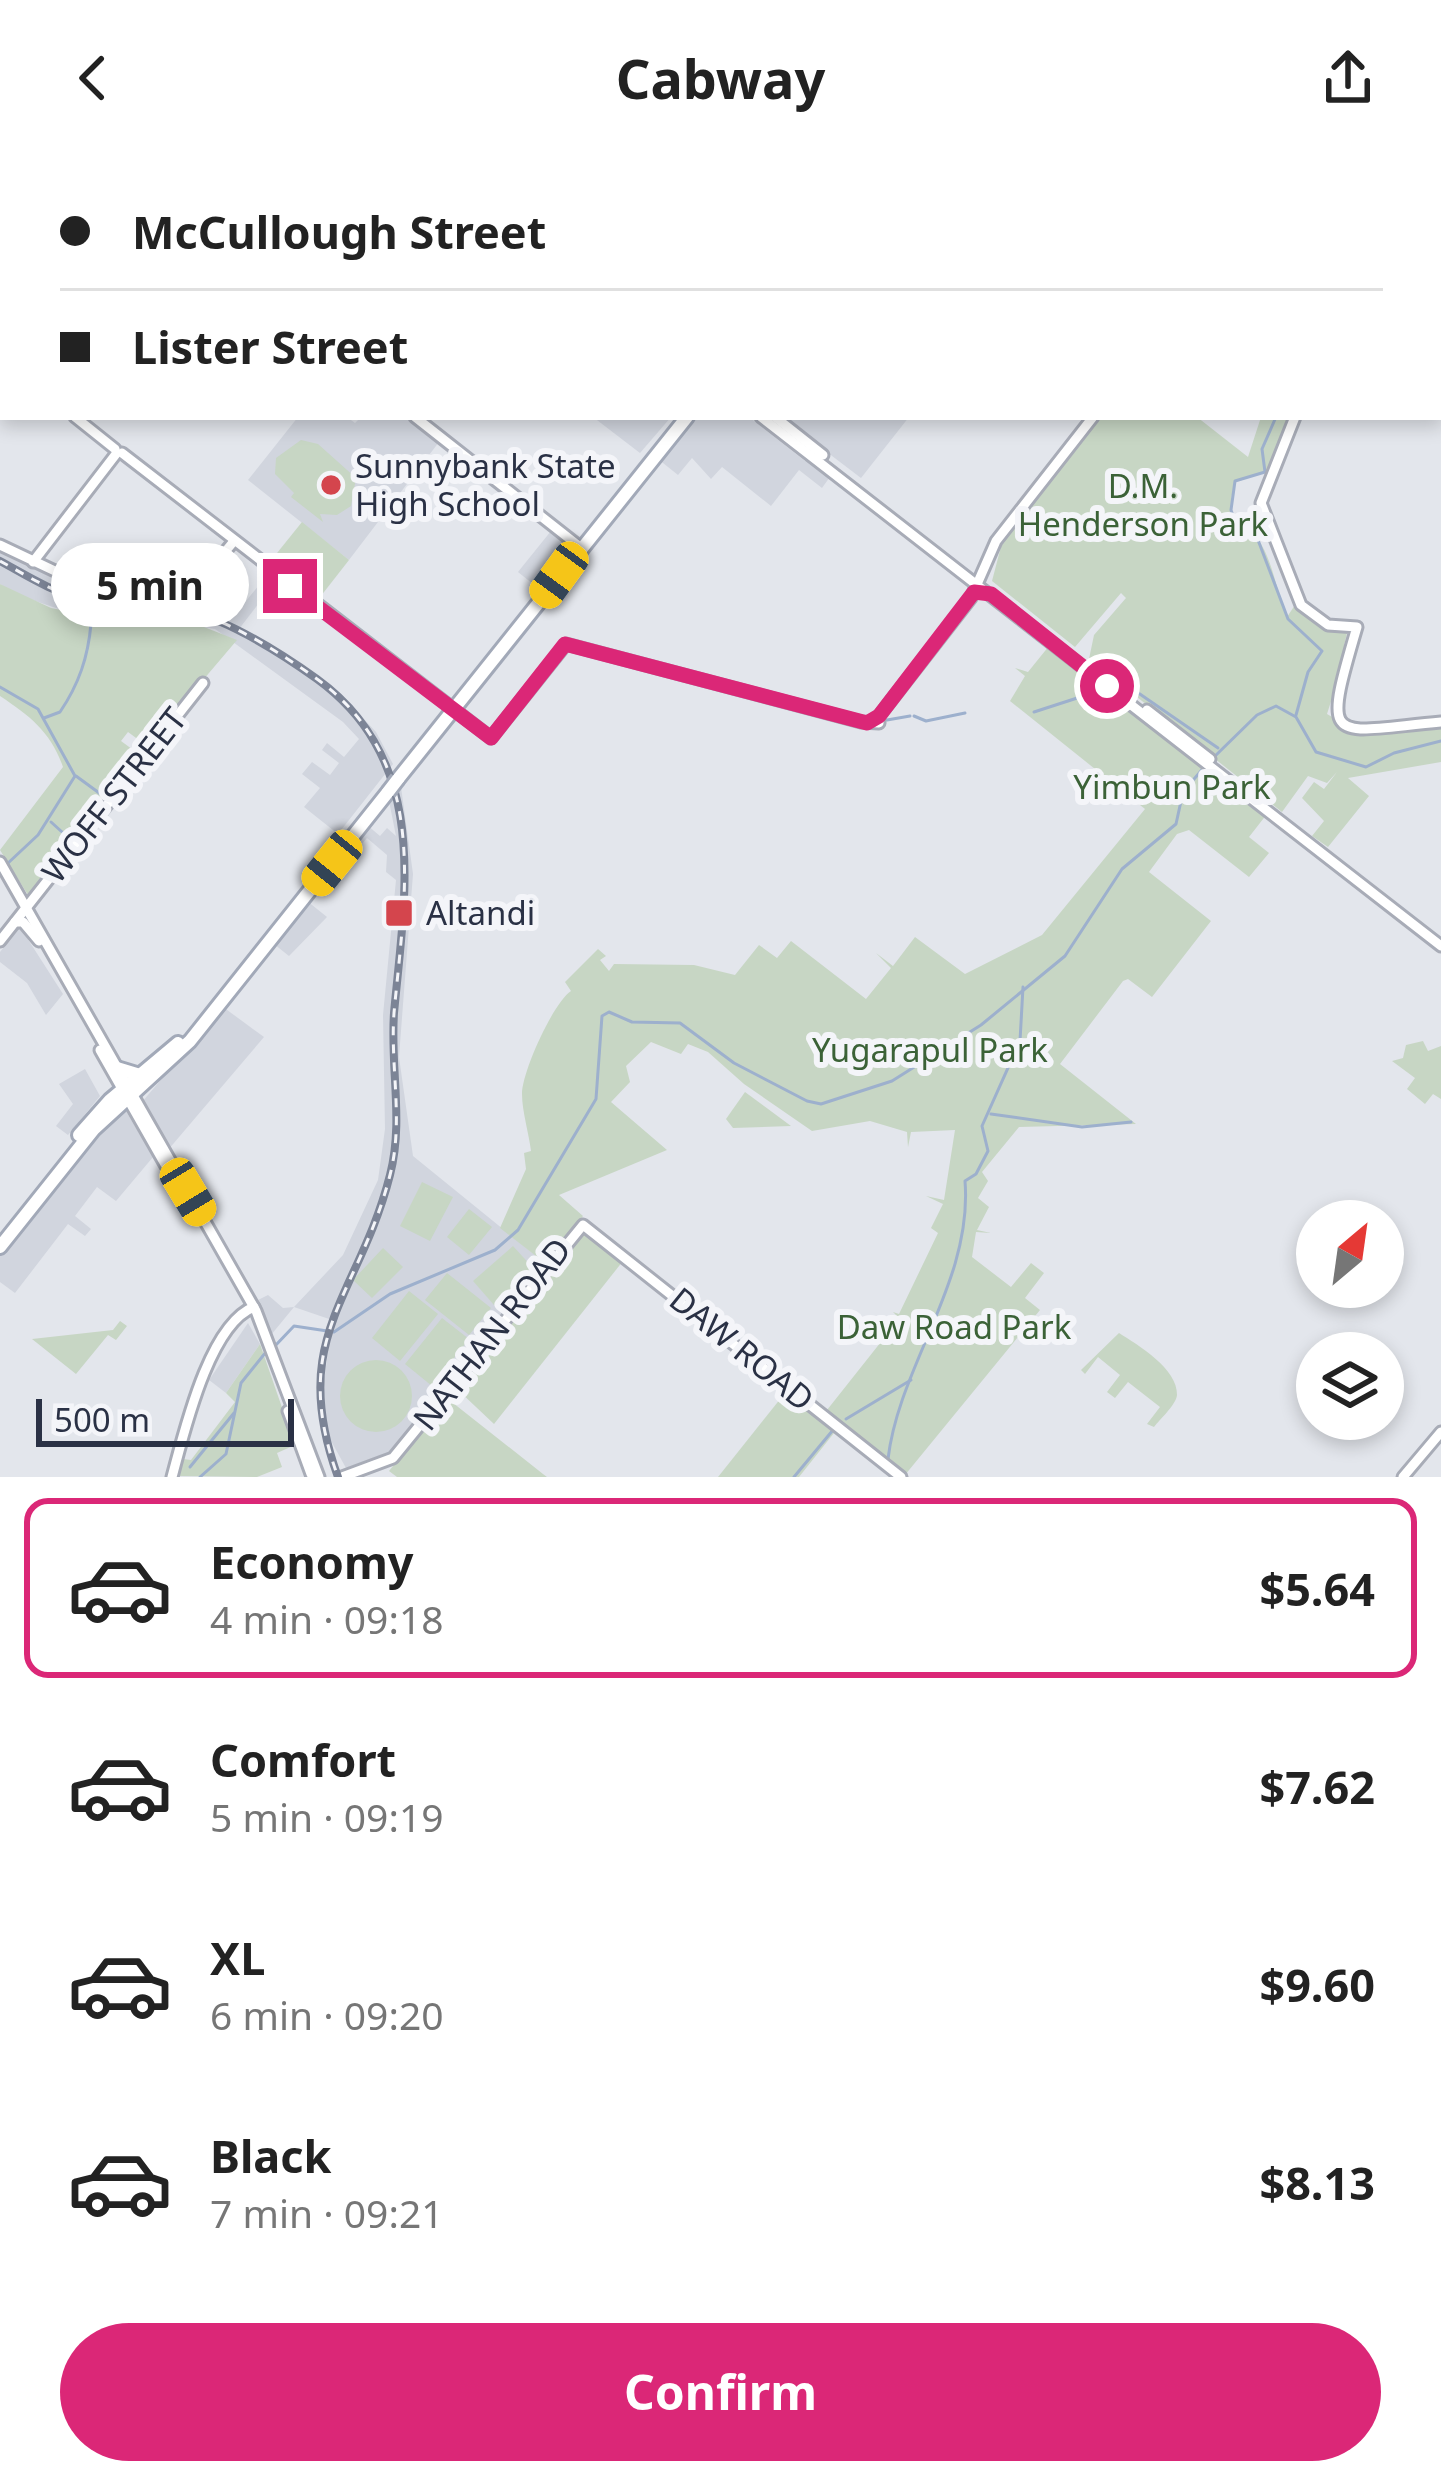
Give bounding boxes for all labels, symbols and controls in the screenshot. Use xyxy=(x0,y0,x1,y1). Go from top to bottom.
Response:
text: Cabway xyxy=(616,41,825,115)
icon: back xyxy=(60,45,126,111)
icon: share xyxy=(1315,45,1381,111)
text: McCullough Street xyxy=(132,201,546,262)
text: Lister Street xyxy=(132,316,408,377)
place label: Sunnybank State High School xyxy=(355,443,616,526)
park label: D.M. Henderson Park xyxy=(1018,463,1269,546)
marker: Sunnybank State High School xyxy=(318,472,344,498)
car xyxy=(523,535,595,615)
callout: 5 min xyxy=(50,544,248,628)
text: 5 min xyxy=(96,558,204,611)
route end xyxy=(263,559,317,613)
route start xyxy=(1080,659,1134,713)
street label: WOFF STREET xyxy=(31,698,196,892)
park label: Yimbun Park xyxy=(1073,764,1271,809)
car xyxy=(295,824,369,902)
place label: Altandi xyxy=(426,890,535,935)
marker: Altandi xyxy=(383,897,415,929)
park label: Yugarapul Park xyxy=(812,1027,1048,1072)
car xyxy=(154,1152,222,1232)
north arrow xyxy=(1296,1200,1404,1308)
map controls xyxy=(1296,1200,1404,1440)
street label: NATHAN ROAD xyxy=(402,1228,581,1439)
street label: DAW ROAD xyxy=(661,1277,824,1421)
park label: Daw Road Park xyxy=(837,1304,1072,1349)
button: layers xyxy=(1296,1332,1404,1440)
scale bar xyxy=(36,1393,294,1446)
text: 500 m xyxy=(54,1397,150,1442)
text: Economy xyxy=(210,1531,414,1592)
icon: car xyxy=(66,1534,174,1642)
text: $5.64 xyxy=(1259,1558,1375,1619)
text: 4 min · 09:18 xyxy=(210,1592,444,1645)
text: Comfort xyxy=(210,1729,396,1790)
icon: car xyxy=(66,1732,174,1840)
text: $7.62 xyxy=(1259,1756,1375,1817)
text: 5 min · 09:19 xyxy=(210,1790,444,1843)
text: XL xyxy=(210,1927,265,1988)
icon: car xyxy=(66,1930,174,2038)
text: $9.60 xyxy=(1259,1954,1375,2015)
text: 6 min · 09:20 xyxy=(210,1988,444,2041)
text: Black xyxy=(210,2125,331,2186)
icon: car xyxy=(66,2128,174,2236)
text: $8.13 xyxy=(1259,2152,1375,2213)
text: 7 min · 09:21 xyxy=(210,2186,444,2239)
button: Confirm xyxy=(60,2323,1381,2461)

